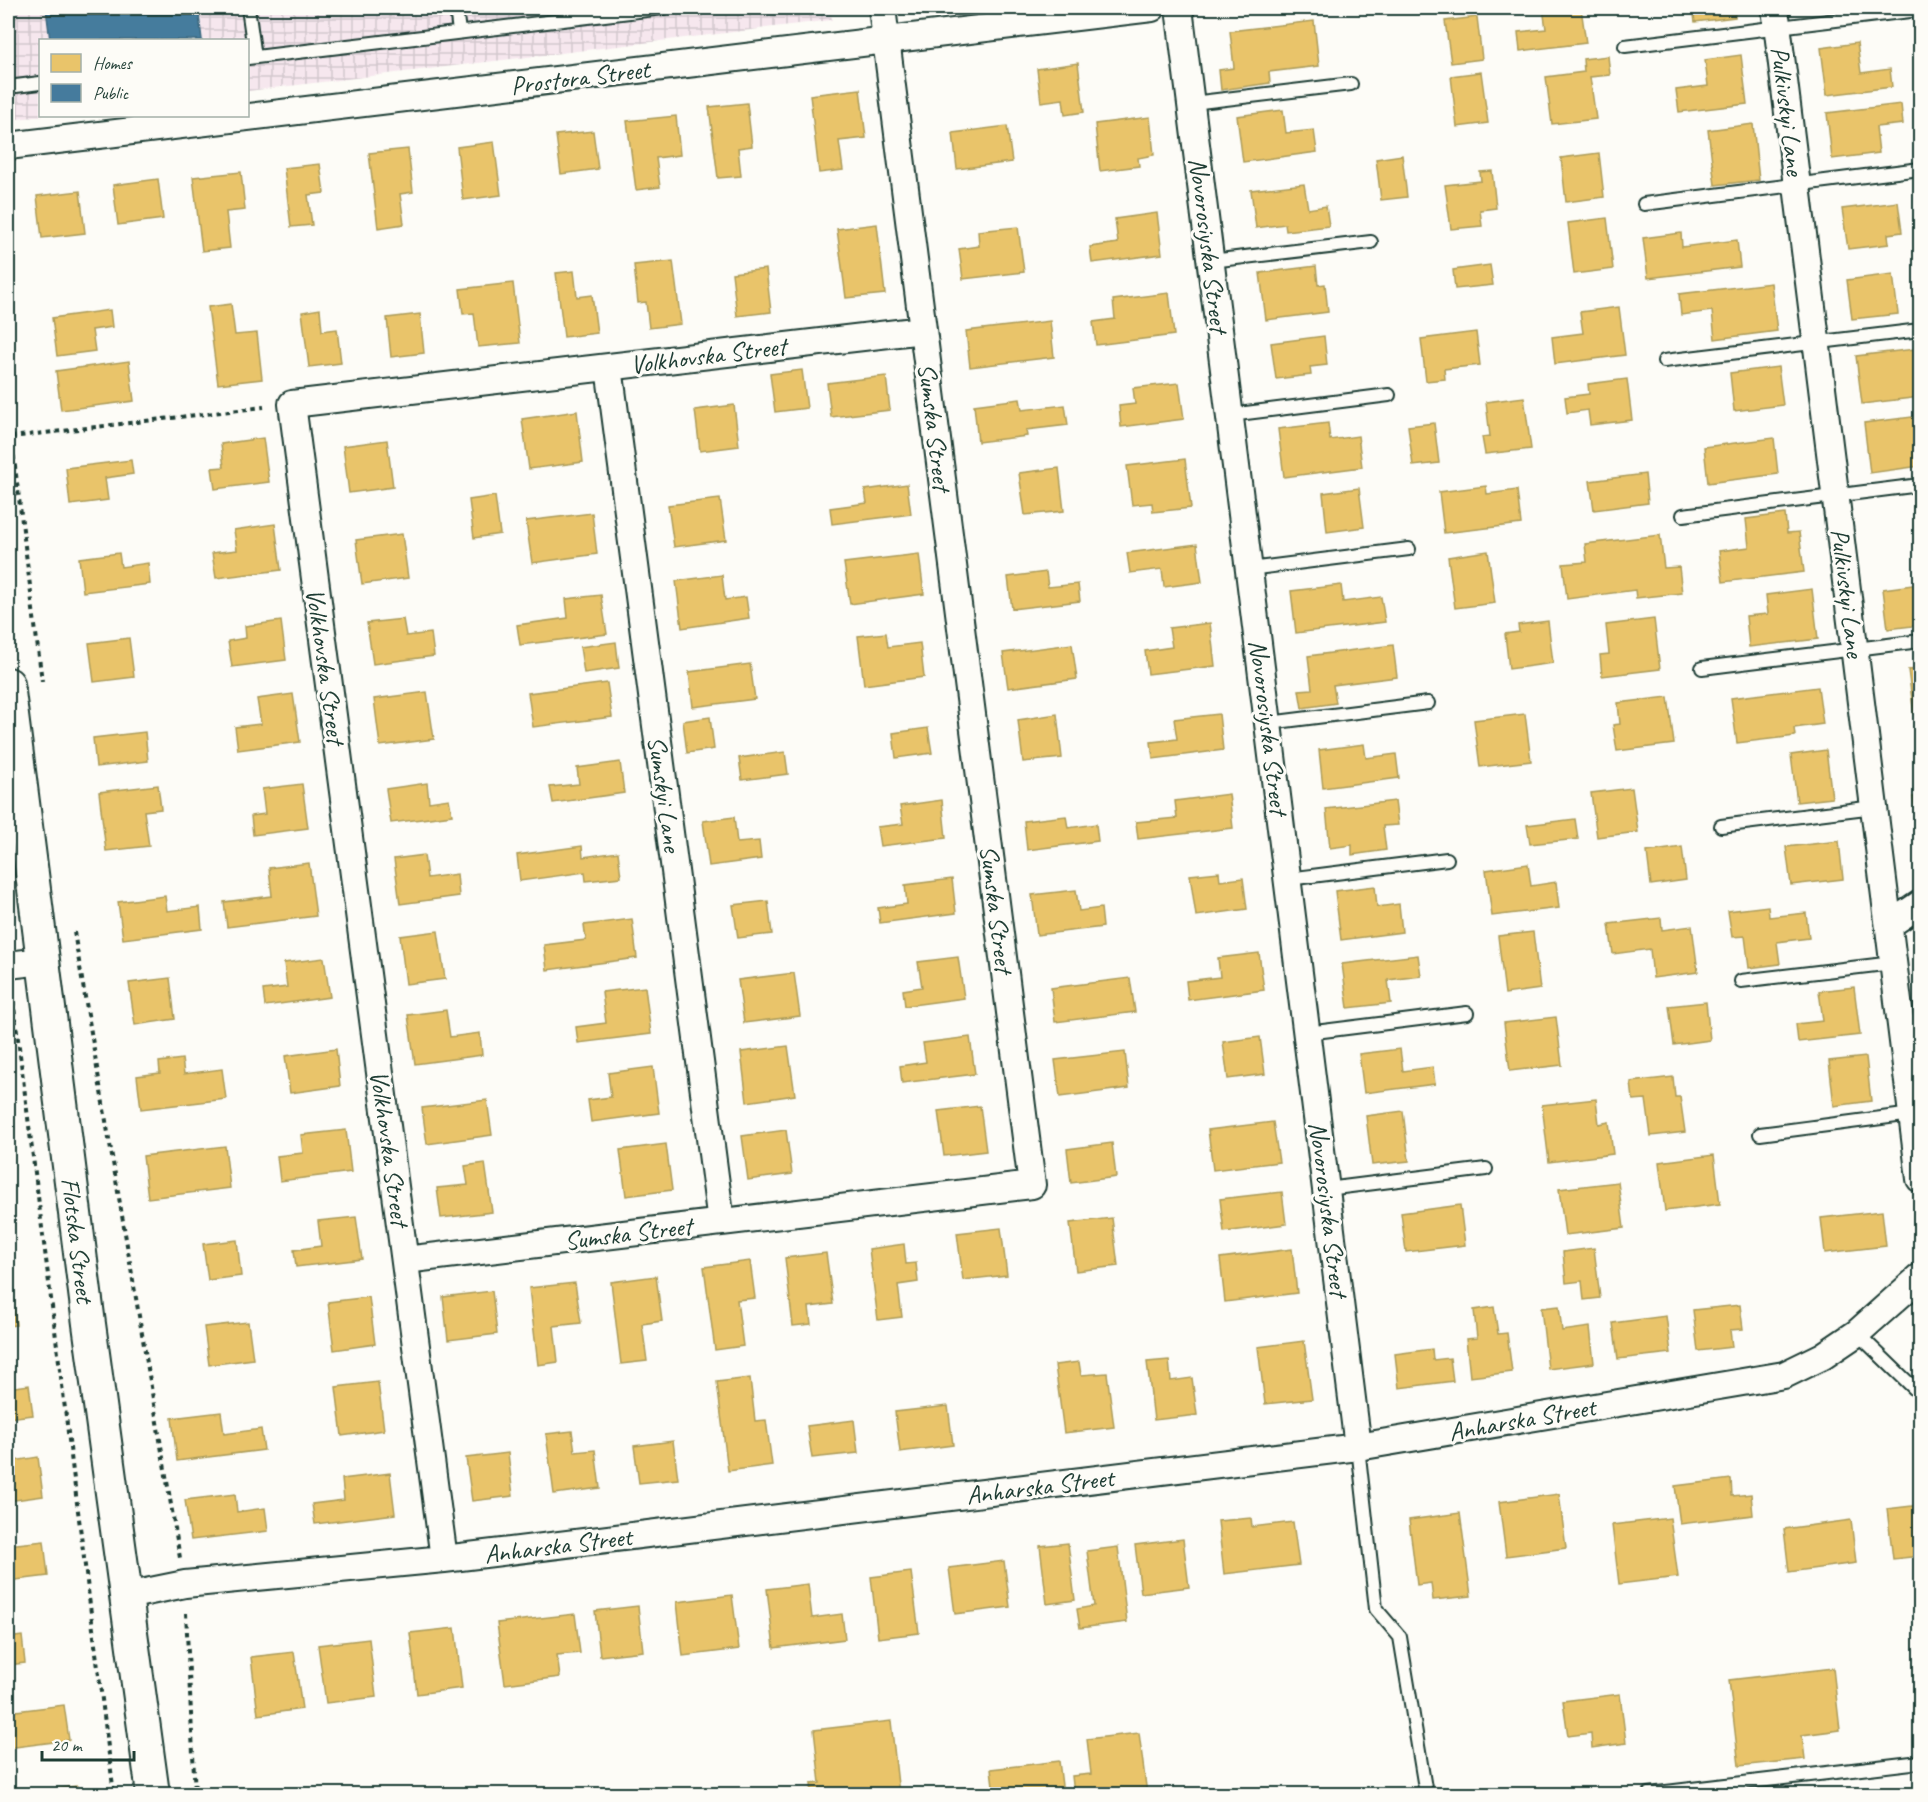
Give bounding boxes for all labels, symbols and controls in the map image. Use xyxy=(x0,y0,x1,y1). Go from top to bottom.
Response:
legend xyxy=(39,39,249,117)
street label: Pulkivskyi Lane xyxy=(1763,45,1812,179)
text: Homes xyxy=(93,52,133,74)
street label: Prostora Street xyxy=(509,52,654,102)
text: Public xyxy=(93,82,130,104)
street label: Novorosiyska Street xyxy=(1181,156,1236,338)
street label: Volkhovska Street xyxy=(628,329,791,381)
street label: Sumska Street xyxy=(910,362,959,496)
street label: Pulkivskyi Lane xyxy=(1823,527,1872,661)
street label: Volkhovska Street xyxy=(298,586,353,749)
street label: Novorosiyska Street xyxy=(1241,638,1296,820)
street label: Sumskyi Lane xyxy=(640,734,689,857)
street label: Sumska Street xyxy=(972,844,1021,978)
street label: Volkhovska Street xyxy=(362,1068,417,1231)
street label: Novorosiyska Street xyxy=(1301,1120,1356,1302)
street label: Flotska Street xyxy=(53,1176,102,1307)
street label: Sumska Street xyxy=(563,1209,697,1258)
street label: Anharska Street xyxy=(1446,1390,1600,1449)
street label: Anharska Street xyxy=(965,1461,1118,1512)
street label: Anharska Street xyxy=(483,1520,636,1571)
scale bar xyxy=(42,1724,134,1762)
text: 20 m xyxy=(51,1734,84,1756)

